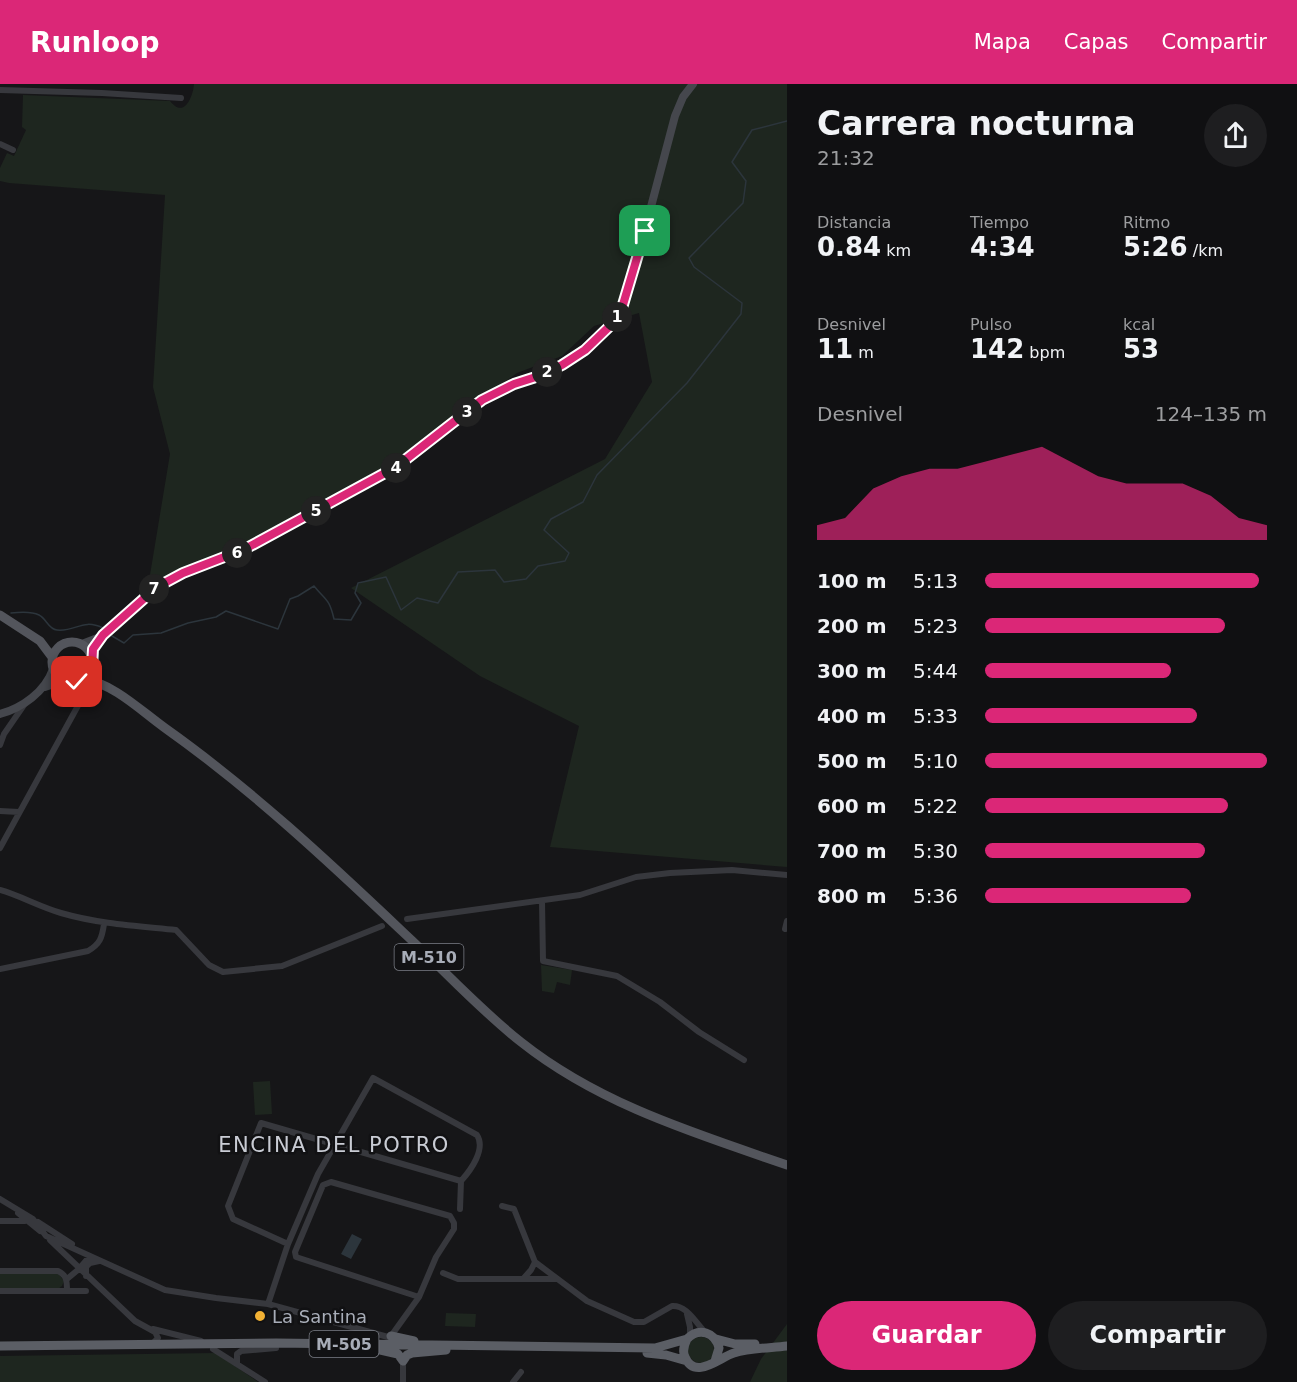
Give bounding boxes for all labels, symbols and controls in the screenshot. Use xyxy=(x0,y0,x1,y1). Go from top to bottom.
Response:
text: Runloop xyxy=(30,26,160,59)
text: Mapa xyxy=(974,30,1031,54)
text: Capas xyxy=(1064,30,1128,54)
text: Compartir xyxy=(1161,30,1267,54)
text: Carrera nocturna xyxy=(817,104,1135,143)
button: share xyxy=(1204,104,1267,167)
text: 21:32 xyxy=(817,146,875,170)
pin xyxy=(619,205,670,256)
text: Distancia xyxy=(817,213,891,232)
text: Tiempo xyxy=(970,213,1029,232)
text: Ritmo xyxy=(1123,213,1170,232)
icon: arrive xyxy=(628,214,661,247)
text: 0.84 xyxy=(817,232,881,262)
text: 4:34 xyxy=(970,232,1035,262)
text: 5:26 xyxy=(1123,232,1188,262)
text: km xyxy=(881,241,911,260)
text: /km xyxy=(1188,241,1223,260)
pin: 1 xyxy=(602,302,632,332)
text: 1 xyxy=(611,307,623,326)
text: Desnivel xyxy=(817,315,886,334)
text: Pulso xyxy=(970,315,1012,334)
text: kcal xyxy=(1123,315,1155,334)
text: 11 xyxy=(817,334,853,364)
text: 142 xyxy=(970,334,1024,364)
text: 53 xyxy=(1123,334,1159,364)
text: m xyxy=(853,343,874,362)
text: bpm xyxy=(1024,343,1065,362)
pin: 2 xyxy=(532,357,562,387)
text: 2 xyxy=(541,362,553,381)
pin: 3 xyxy=(452,397,482,427)
text: 3 xyxy=(461,402,473,421)
text: Desnivel xyxy=(817,402,903,426)
text: 124–135 m xyxy=(1155,402,1267,426)
pin: 4 xyxy=(381,453,411,483)
text: 4 xyxy=(390,458,402,477)
pin: 5 xyxy=(301,496,331,526)
text: 5 xyxy=(310,501,322,520)
pin: 6 xyxy=(222,538,252,568)
text: 6 xyxy=(231,543,243,562)
text: 100 m xyxy=(817,569,887,593)
text: 5:13 xyxy=(913,569,958,593)
pin: 7 xyxy=(139,574,169,604)
text: 7 xyxy=(148,579,160,598)
text: 200 m xyxy=(817,614,887,638)
text: 5:23 xyxy=(913,614,958,638)
pin xyxy=(51,656,102,707)
text: 300 m xyxy=(817,659,887,683)
text: 5:44 xyxy=(913,659,958,683)
icon: check xyxy=(60,665,93,698)
text: 400 m xyxy=(817,704,887,728)
text: 5:33 xyxy=(913,704,958,728)
text: 500 m xyxy=(817,749,887,773)
text: 5:10 xyxy=(913,749,958,773)
text: 600 m xyxy=(817,794,887,818)
text: 5:22 xyxy=(913,794,958,818)
text: 700 m xyxy=(817,839,887,863)
text: 5:30 xyxy=(913,839,958,863)
text: 800 m xyxy=(817,884,887,908)
text: 5:36 xyxy=(913,884,958,908)
road number: M-510 xyxy=(394,944,464,970)
district label: ENCINA DEL POTRO xyxy=(218,1133,450,1157)
button: Guardar xyxy=(817,1301,1036,1370)
button: Compartir xyxy=(1048,1301,1267,1370)
place label: La Santina xyxy=(272,1306,367,1327)
marker: La Santina xyxy=(253,1309,267,1323)
road number: M-505 xyxy=(310,1331,378,1357)

